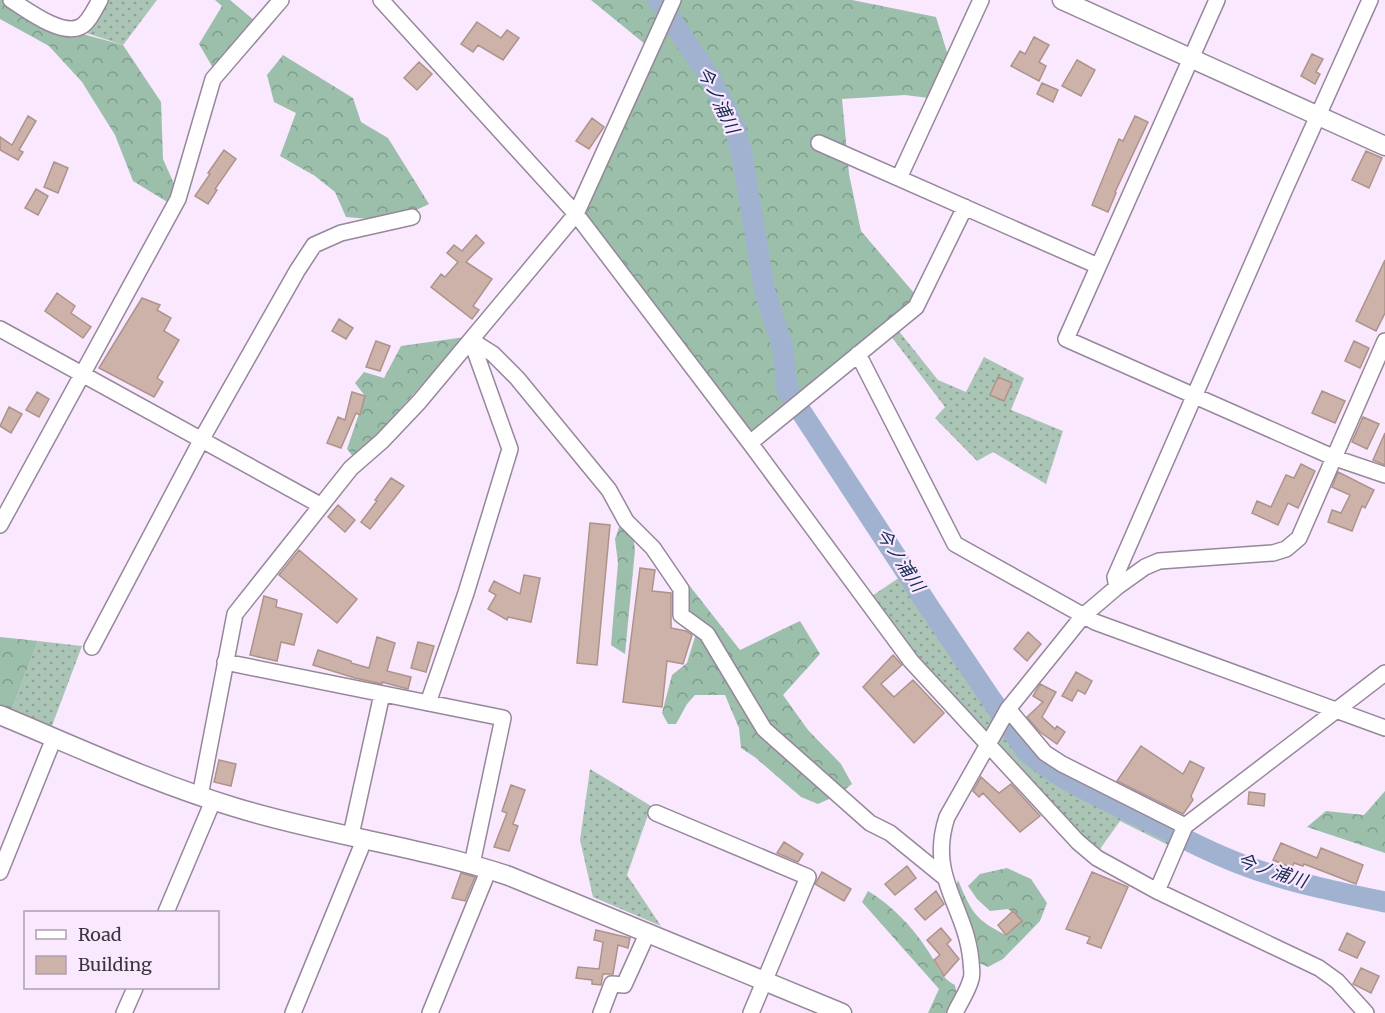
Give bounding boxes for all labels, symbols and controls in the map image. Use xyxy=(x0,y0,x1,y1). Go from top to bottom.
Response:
water label: 今ノ浦川 xyxy=(692,62,745,139)
water label: 今ノ浦川 xyxy=(871,523,931,598)
water label: 今ノ浦川 xyxy=(1234,848,1312,893)
legend xyxy=(24,911,219,989)
text: Road xyxy=(78,923,122,946)
text: Building xyxy=(78,953,152,976)

